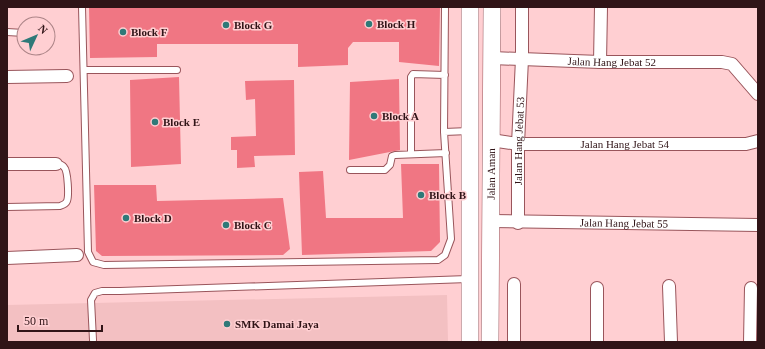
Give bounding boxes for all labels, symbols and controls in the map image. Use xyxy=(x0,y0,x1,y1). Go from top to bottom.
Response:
north arrow xyxy=(16,16,56,56)
place label: Block H xyxy=(377,18,416,30)
place label: Block G xyxy=(234,19,273,31)
marker: Block H xyxy=(364,19,374,29)
marker: Block G xyxy=(221,20,231,30)
text: N xyxy=(36,22,50,36)
place label: Block F xyxy=(131,26,168,38)
marker: Block F xyxy=(118,27,128,37)
street label: Jalan Hang Jebat 52 xyxy=(568,55,656,68)
street label: Jalan Hang Jebat 53 xyxy=(512,96,526,185)
place label: Block A xyxy=(382,110,419,122)
marker: Block A xyxy=(369,111,379,121)
place label: Block E xyxy=(163,116,200,128)
marker: Block E xyxy=(150,117,160,127)
street label: Jalan Hang Jebat 54 xyxy=(581,138,669,150)
street label: Jalan Aman xyxy=(485,148,497,200)
place label: Block B xyxy=(429,189,467,201)
marker: Block B xyxy=(416,190,426,200)
place label: Block D xyxy=(134,212,172,224)
marker: Block D xyxy=(121,213,131,223)
street label: Jalan Hang Jebat 55 xyxy=(580,216,669,230)
place label: Block C xyxy=(234,219,272,231)
marker: Block C xyxy=(221,220,231,230)
scale bar xyxy=(18,307,102,333)
text: 50 m xyxy=(24,314,49,328)
place label: SMK Damai Jaya xyxy=(235,318,319,330)
marker: SMK Damai Jaya xyxy=(222,319,232,329)

